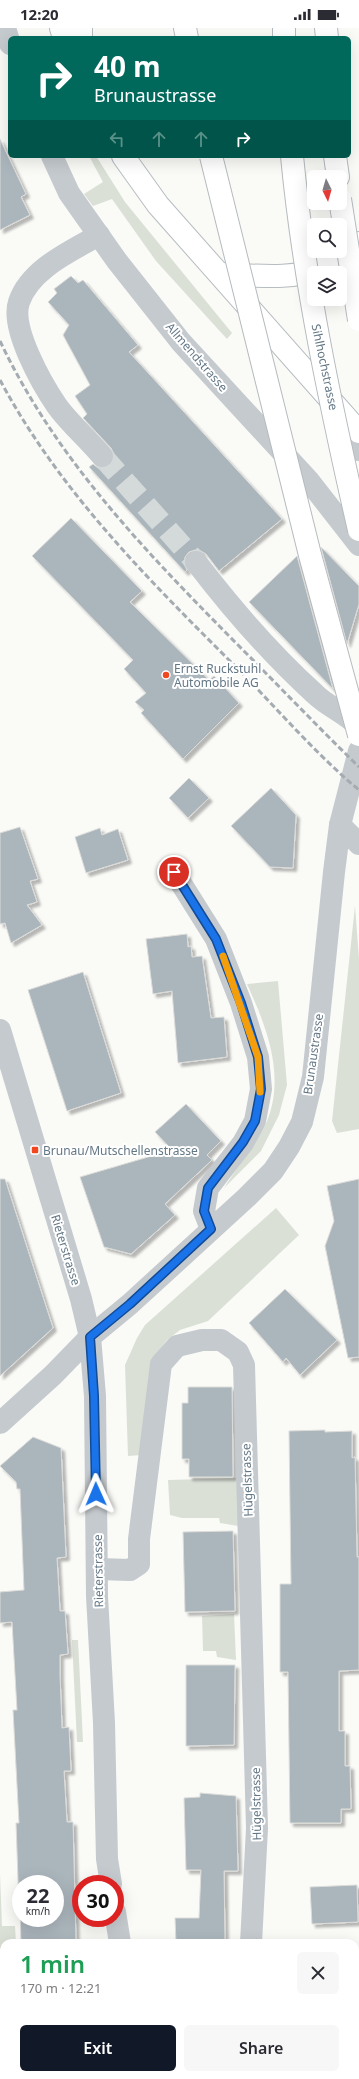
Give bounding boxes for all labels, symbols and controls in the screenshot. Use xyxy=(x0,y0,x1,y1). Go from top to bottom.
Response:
text: 12:20 xyxy=(20,4,59,24)
text: 40 m xyxy=(94,47,161,85)
icon: right xyxy=(28,52,80,104)
text: Brunaustrasse xyxy=(94,83,216,107)
icon: left xyxy=(106,128,128,150)
icon: ahead xyxy=(148,128,170,150)
icon: ahead xyxy=(190,128,212,150)
icon: right xyxy=(232,128,254,150)
north arrow xyxy=(307,170,347,210)
map controls xyxy=(307,170,347,306)
button: search xyxy=(307,218,347,258)
button: layers xyxy=(307,266,347,306)
street label: Allmendstrasse xyxy=(162,319,232,395)
street label: Sihlhochstrasse xyxy=(308,322,342,412)
place label: Ernst Ruckstuhl Automobile AG xyxy=(174,660,261,691)
marker: Ernst Ruckstuhl Automobile AG xyxy=(161,670,171,680)
pin xyxy=(157,855,191,889)
icon: arrive xyxy=(163,861,185,883)
street label: Brunaustrasse xyxy=(299,1012,327,1096)
place label: Brunau/Mutschellenstrasse xyxy=(43,1142,198,1159)
marker: Brunau/Mutschellenstrasse xyxy=(30,1145,40,1155)
street label: Rieterstrasse xyxy=(47,1213,85,1288)
street label: Hügelstrasse xyxy=(237,1443,257,1517)
position arrow xyxy=(75,1473,117,1515)
street label: Rieterstrasse xyxy=(89,1534,107,1608)
street label: Hügelstrasse xyxy=(247,1767,265,1841)
speed limit sign: 30 xyxy=(72,1875,124,1927)
text: 22 xyxy=(27,1882,49,1909)
text: km/h xyxy=(26,1904,50,1918)
text: 1 min xyxy=(20,1947,85,1980)
button: close xyxy=(297,1952,339,1994)
text: 170 m · 12:21 xyxy=(20,1979,101,1997)
button: Exit xyxy=(20,2025,176,2071)
button: Share xyxy=(184,2025,339,2071)

